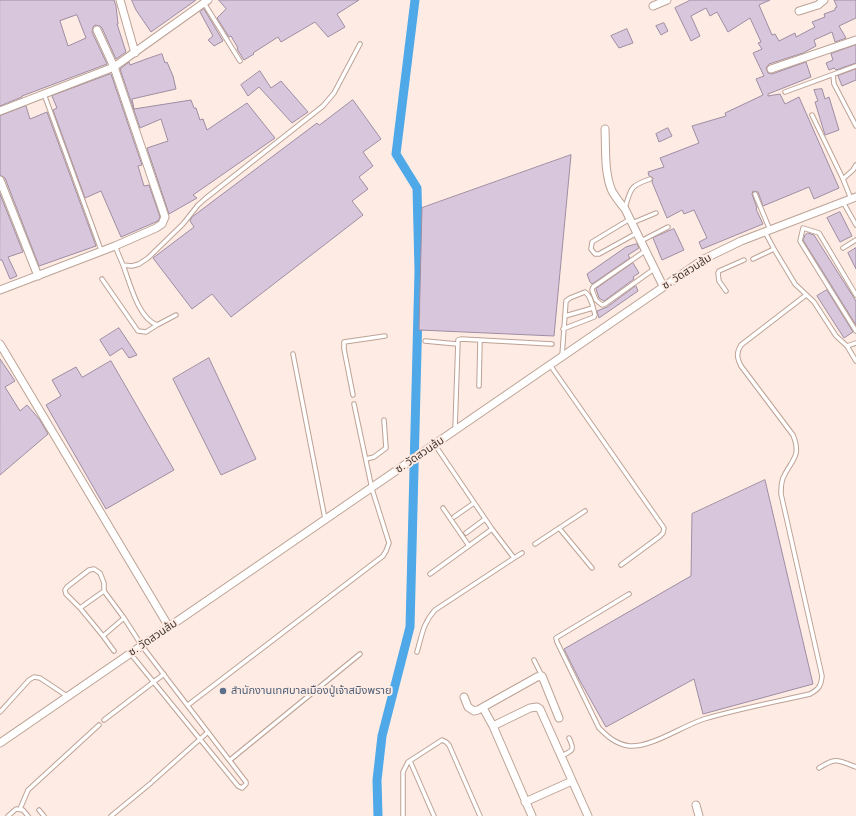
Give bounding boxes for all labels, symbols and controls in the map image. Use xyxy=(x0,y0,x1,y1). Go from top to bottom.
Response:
street label: ซ. วัดสวนส้ม xyxy=(660,252,714,292)
street label: ซ. วัดสวนส้ม xyxy=(393,434,447,476)
street label: ซ. วัดสวนส้ม xyxy=(126,617,180,659)
place label: สำนักงานเทศบาลเมืองปู่เจ้าสมิงพราย xyxy=(231,684,392,698)
marker: สำนักงานเทศบาลเมืองปู่เจ้าสมิงพราย xyxy=(218,686,228,696)

